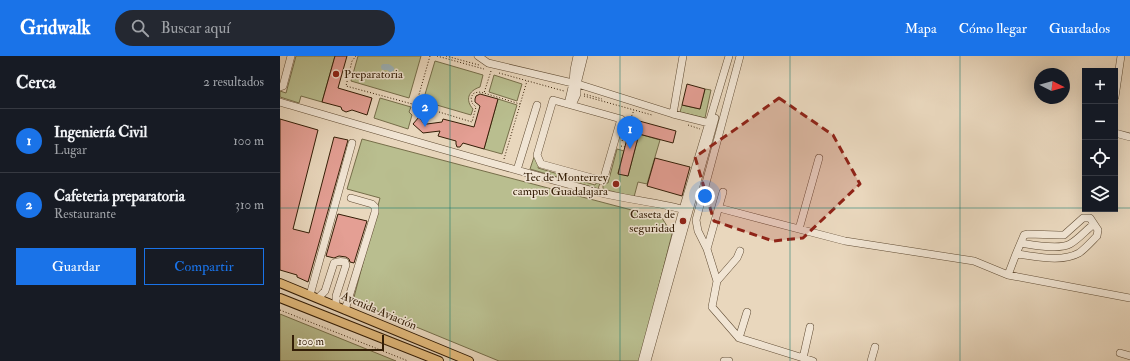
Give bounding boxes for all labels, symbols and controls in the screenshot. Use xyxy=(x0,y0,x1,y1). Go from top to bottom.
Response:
search box xyxy=(115,10,395,46)
text: Gridwalk xyxy=(20,16,91,40)
icon: search xyxy=(129,17,151,39)
text: Buscar aquí xyxy=(161,19,230,38)
text: Mapa xyxy=(905,20,937,37)
text: Cómo llegar xyxy=(959,20,1027,37)
text: Guardados xyxy=(1049,20,1110,37)
place label: Preparatoria xyxy=(344,67,404,82)
north arrow xyxy=(1034,68,1070,104)
map controls xyxy=(1082,68,1118,212)
button: + xyxy=(1082,68,1118,104)
marker: Preparatoria xyxy=(331,69,341,79)
text: Cerca xyxy=(16,72,56,93)
text: 2 resultados xyxy=(203,74,264,90)
pin: 2 xyxy=(412,94,438,127)
button: − xyxy=(1082,104,1118,140)
pin: 1 xyxy=(617,116,643,149)
text: Ingeniería Civil xyxy=(54,123,147,142)
text: 1 xyxy=(27,133,31,149)
text: 100 m xyxy=(233,133,264,149)
button: locate xyxy=(1082,140,1118,176)
text: Lugar xyxy=(54,142,87,158)
place label: Tec de Monterrey campus Guadalajara xyxy=(513,170,609,199)
button: layers xyxy=(1082,176,1118,212)
marker: Tec de Monterrey campus Guadalajara xyxy=(611,179,621,189)
your location xyxy=(695,186,715,206)
text: Cafeteria preparatoria xyxy=(54,187,185,206)
text: 2 xyxy=(26,197,32,213)
text: 310 m xyxy=(235,197,264,213)
text: Restaurante xyxy=(54,206,116,222)
place label: Caseta de seguridad xyxy=(629,207,675,236)
marker: Caseta de seguridad xyxy=(678,216,688,226)
button: Guardar xyxy=(16,248,136,285)
button: Compartir xyxy=(144,248,264,285)
street label: Avenida Aviación xyxy=(338,288,419,334)
scale bar xyxy=(292,333,384,352)
text: 100 m xyxy=(298,335,324,348)

